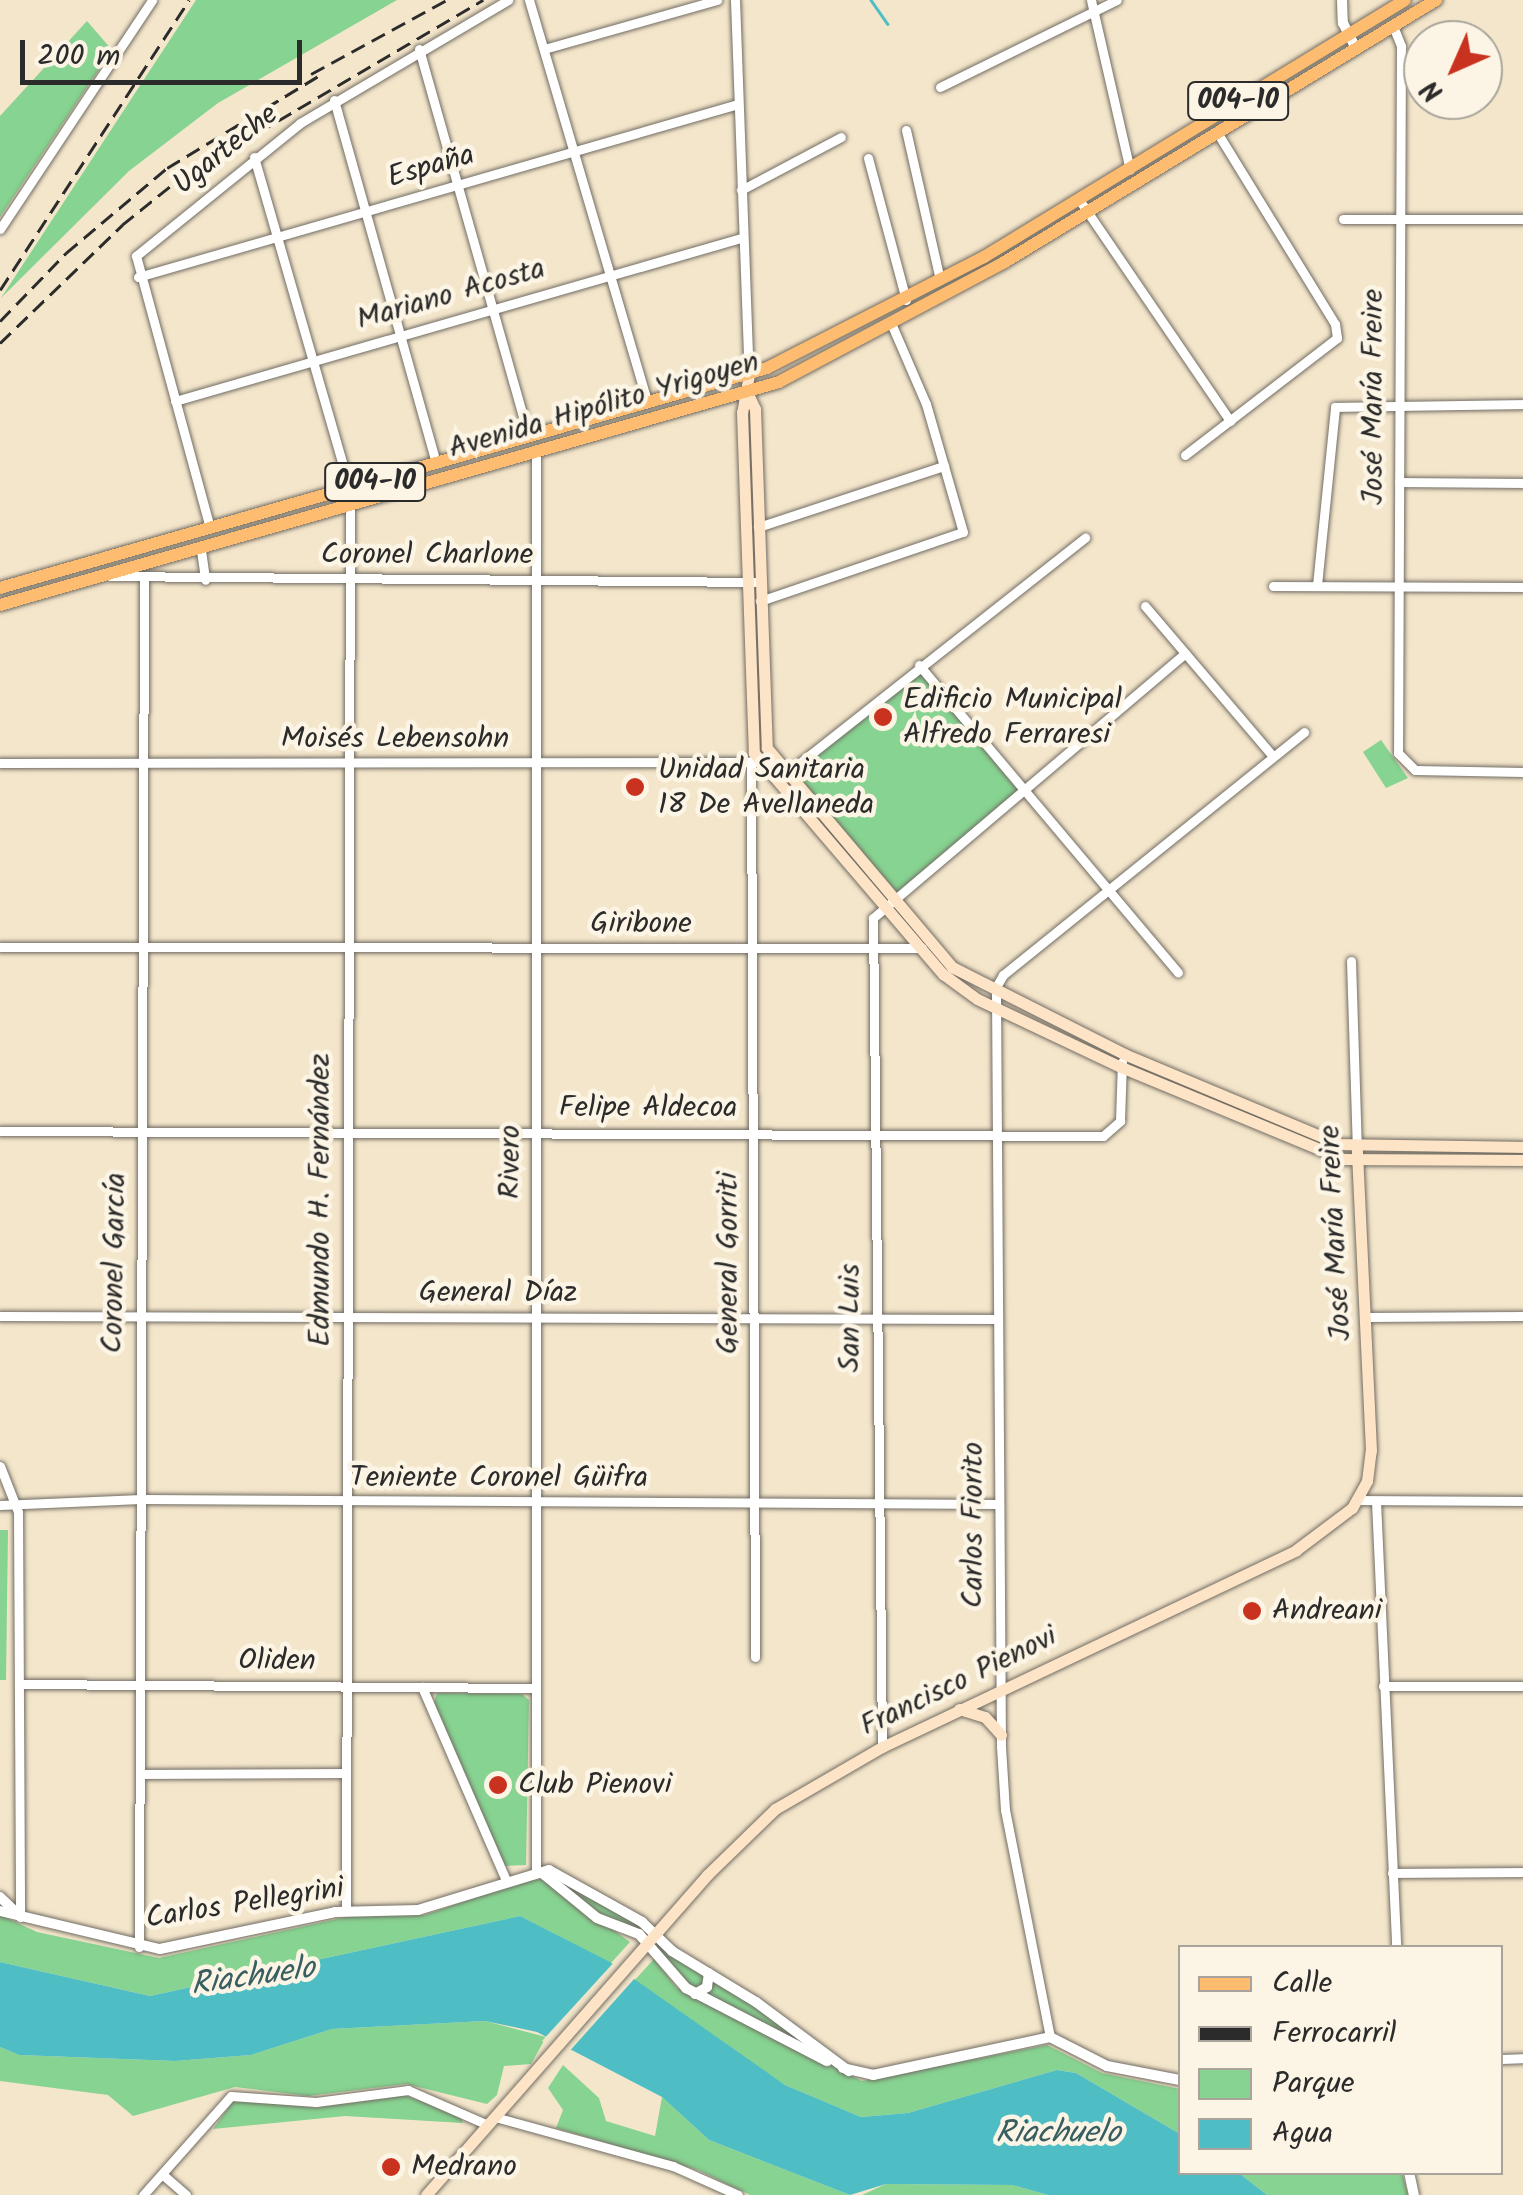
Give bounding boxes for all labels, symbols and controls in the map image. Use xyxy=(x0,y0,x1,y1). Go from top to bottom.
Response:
scale bar xyxy=(25,20,308,82)
north arrow xyxy=(1403,20,1503,120)
text: 200 m xyxy=(37,33,120,81)
text: N xyxy=(1411,68,1455,112)
road number: 004-10 xyxy=(1186,78,1290,124)
street label: Ugarteche xyxy=(166,97,286,203)
street label: España xyxy=(383,137,479,197)
street label: Mariano Acosta xyxy=(353,251,549,339)
street label: José María Freire xyxy=(1356,289,1392,505)
street label: Avenida Hipólito Yrigoyen xyxy=(445,344,763,468)
road number: 004-10 xyxy=(322,459,428,505)
street label: Coronel Charlone xyxy=(321,537,533,573)
place label: Edificio Municipal Alfredo Ferraresi xyxy=(903,682,1122,752)
marker: Edificio Municipal Alfredo Ferraresi xyxy=(872,706,894,728)
street label: Moisés Lebensohn xyxy=(281,721,509,757)
place label: Unidad Sanitaria 18 De Avellaneda xyxy=(658,752,874,822)
marker: Unidad Sanitaria 18 De Avellaneda xyxy=(622,774,648,800)
street label: Giribone xyxy=(590,906,692,942)
street label: Edmundo H. Fernández xyxy=(303,1053,339,1347)
street label: Felipe Aldecoa xyxy=(559,1090,737,1126)
street label: José María Freire xyxy=(1312,1124,1360,1342)
street label: Rivero xyxy=(493,1125,529,1199)
street label: Coronel García xyxy=(95,1172,135,1354)
street label: General Gorriti xyxy=(711,1172,747,1354)
street label: San Luis xyxy=(833,1264,869,1372)
street label: General Díaz xyxy=(419,1275,577,1311)
street label: Carlos Fiorito xyxy=(956,1442,992,1608)
street label: Teniente Coronel Güifra xyxy=(350,1460,648,1496)
place label: Andreani xyxy=(1272,1593,1382,1629)
marker: Andreani xyxy=(1241,1600,1263,1622)
street label: Francisco Pienovi xyxy=(855,1619,1063,1745)
street label: Oliden xyxy=(238,1643,316,1679)
place label: Club Pienovi xyxy=(518,1767,672,1803)
marker: Club Pienovi xyxy=(487,1774,509,1796)
street label: Carlos Pellegrini xyxy=(143,1871,347,1937)
legend xyxy=(1178,1945,1503,2175)
water label: Riachuelo xyxy=(189,1950,317,2006)
text: Calle xyxy=(1272,1960,1332,2008)
text: Ferrocarril xyxy=(1272,2010,1396,2058)
text: Parque xyxy=(1272,2060,1354,2108)
text: Agua xyxy=(1272,2110,1333,2158)
water label: Riachuelo xyxy=(996,2115,1120,2153)
place label: Medrano xyxy=(411,2149,517,2185)
marker: Medrano xyxy=(380,2156,402,2178)

